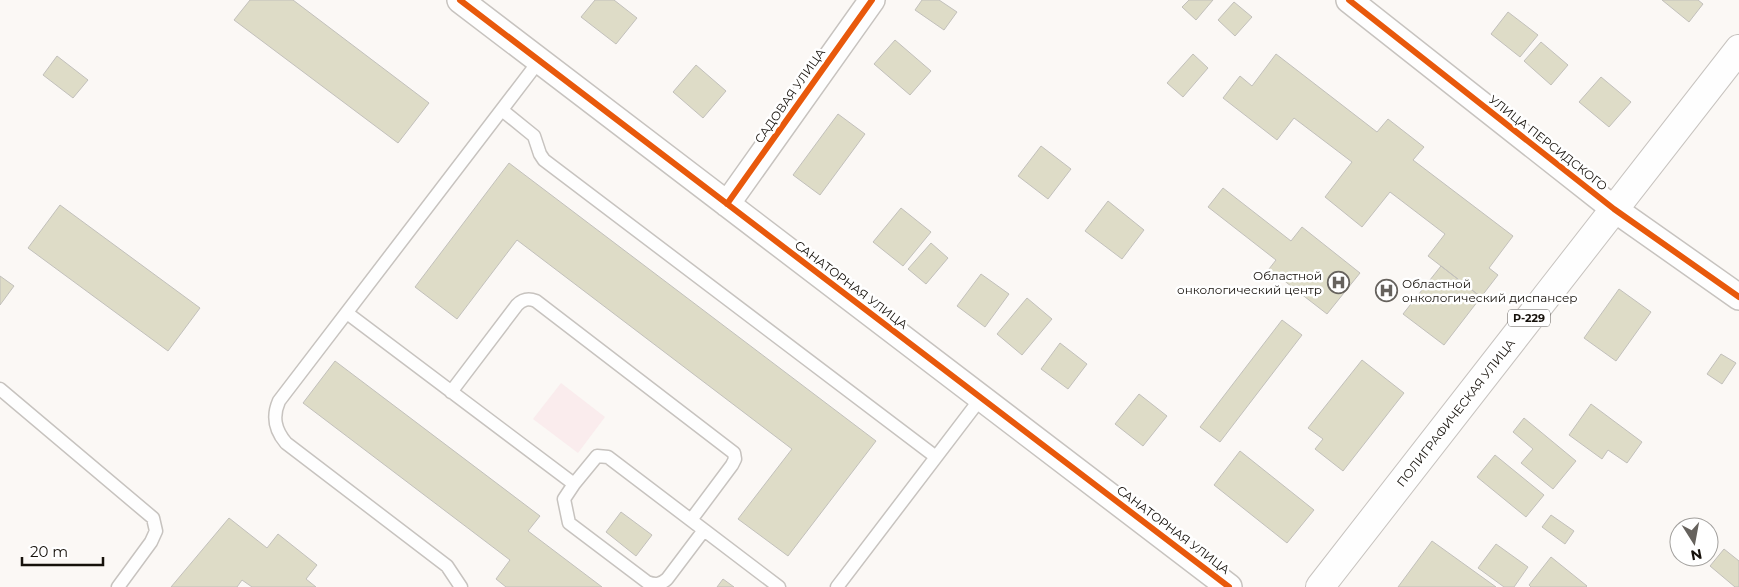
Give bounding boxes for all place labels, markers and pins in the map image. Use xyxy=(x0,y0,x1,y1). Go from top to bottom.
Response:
place label: Областной онкологический центр xyxy=(1177,268,1322,297)
hospital icon: Областной онкологический центр xyxy=(1326,271,1350,295)
place label: Областной онкологический диспансер xyxy=(1402,276,1578,305)
hospital icon: Областной онкологический диспансер xyxy=(1374,279,1398,303)

